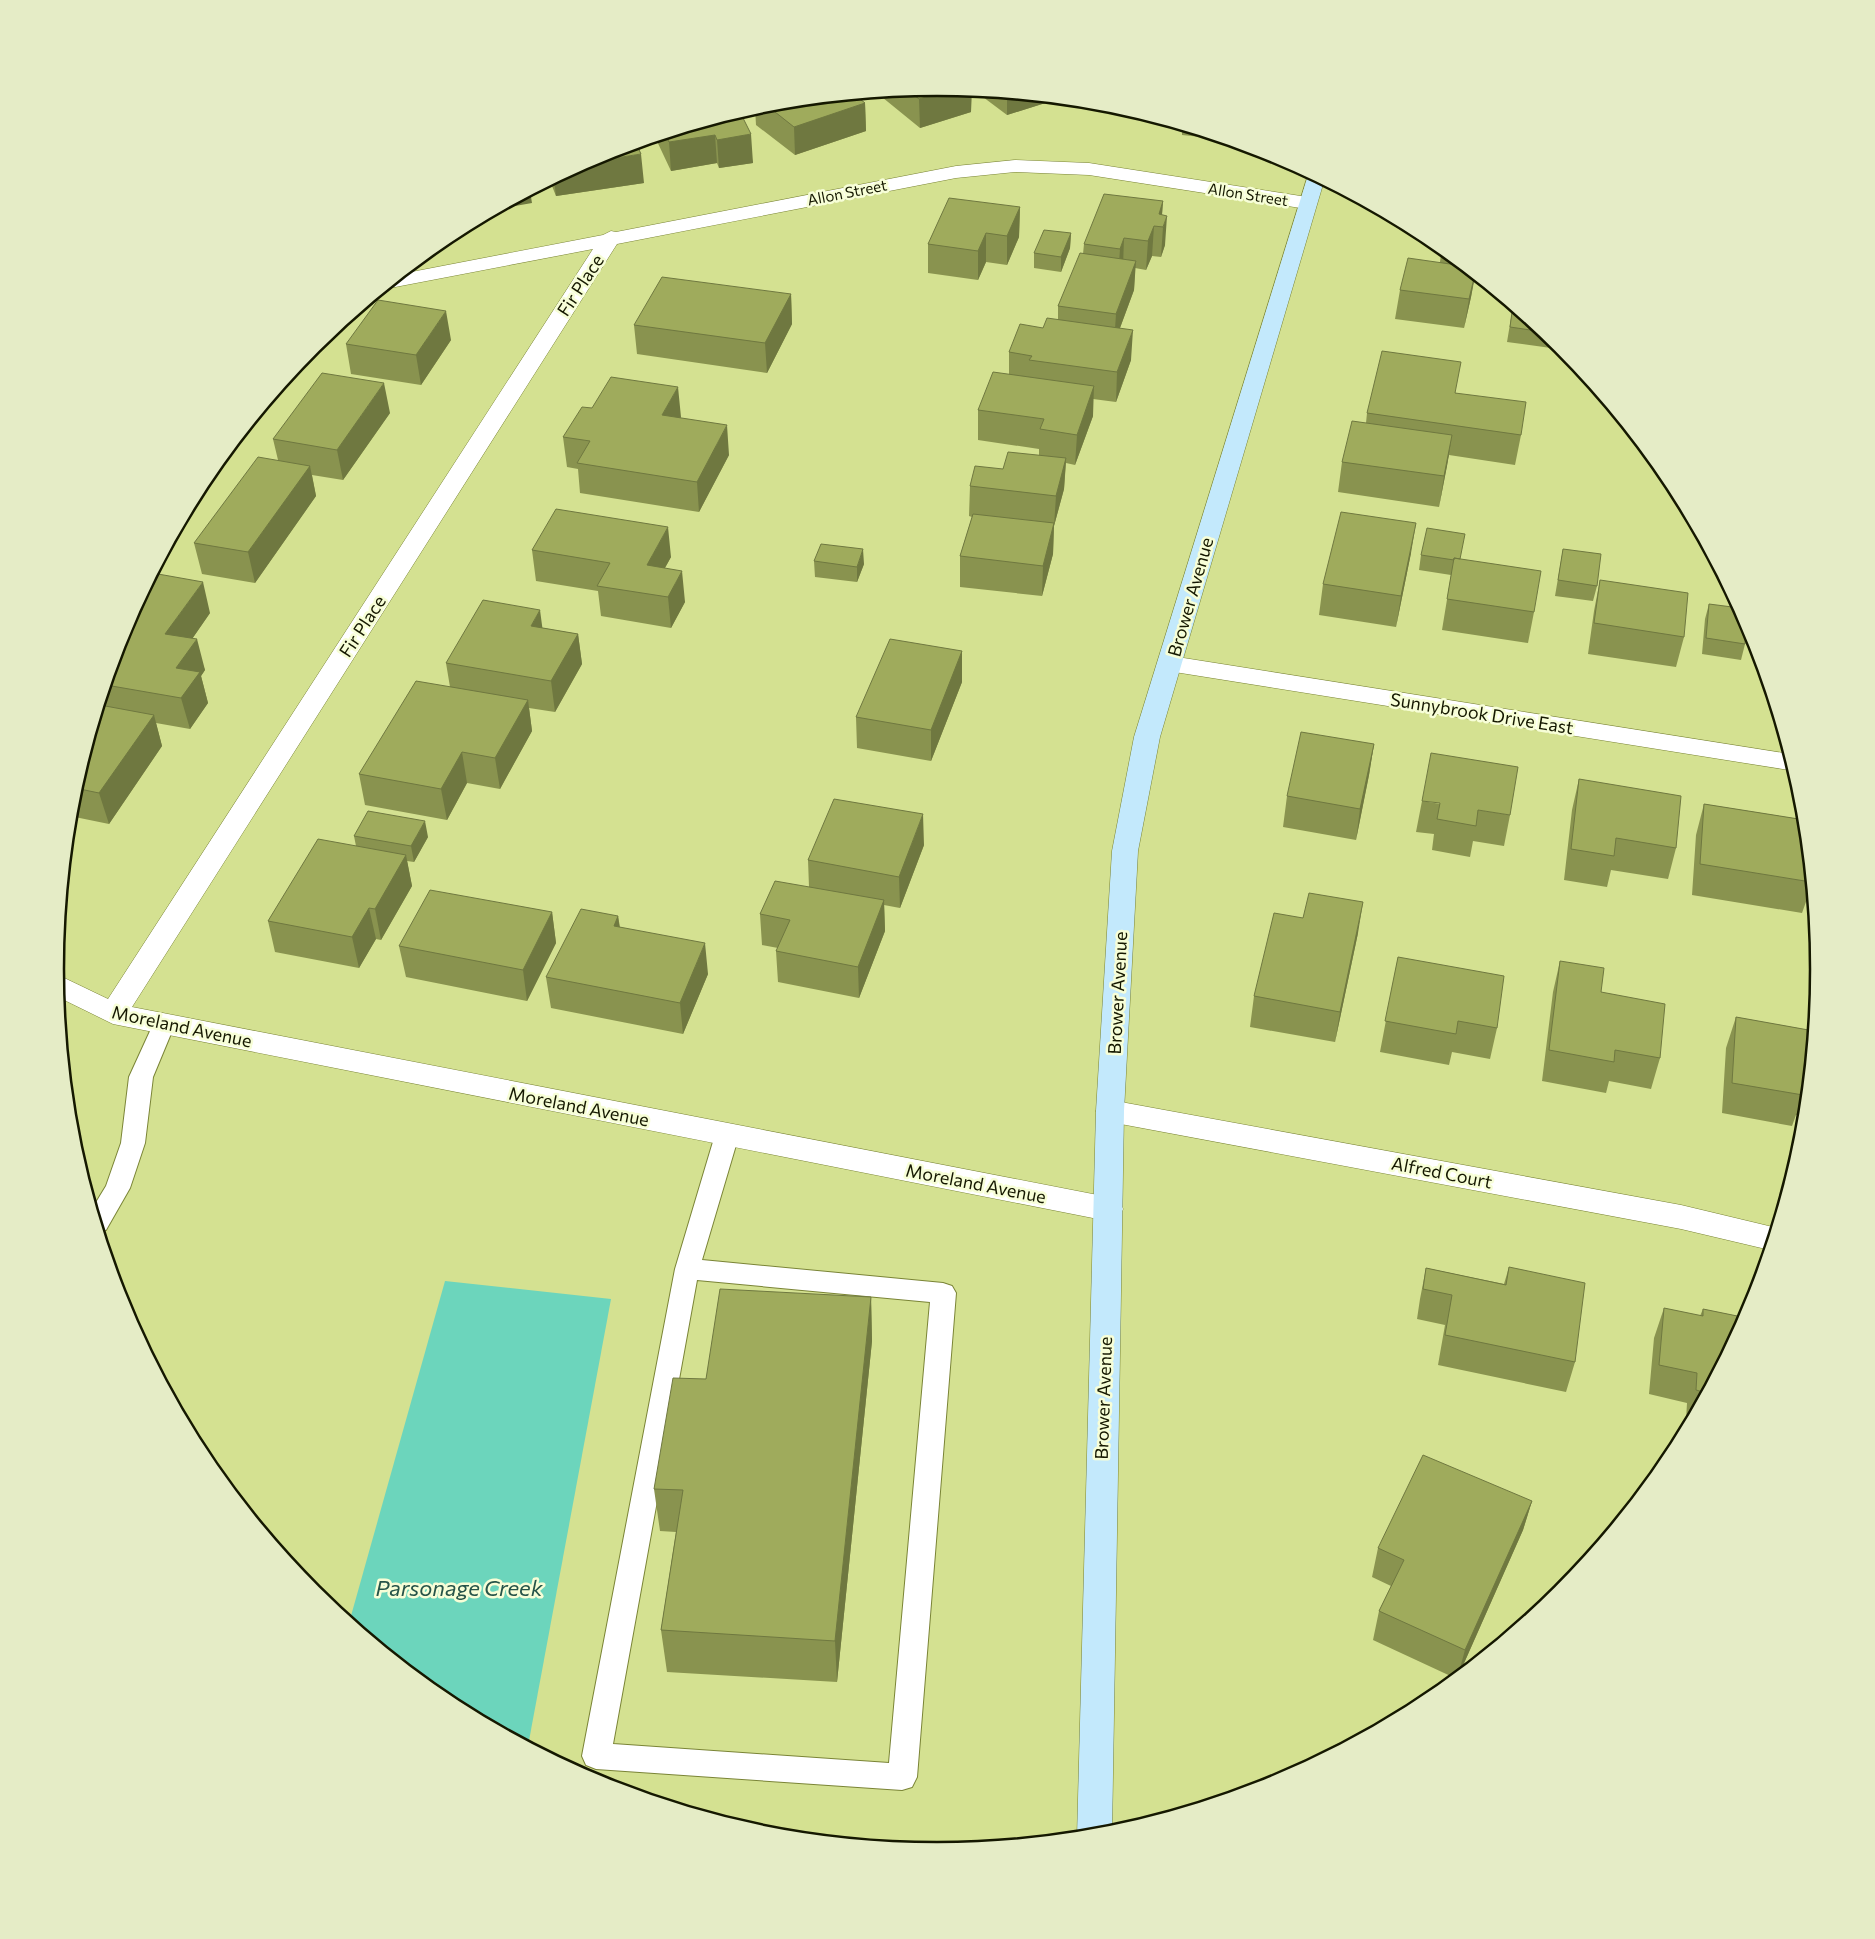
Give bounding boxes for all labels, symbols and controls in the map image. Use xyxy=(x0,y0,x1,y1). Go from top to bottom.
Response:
street label: Allon Street xyxy=(806,175,888,209)
street label: Allon Street xyxy=(1207,179,1289,209)
street label: Fir Place xyxy=(552,250,608,320)
street label: Brower Avenue xyxy=(1162,535,1218,659)
street label: Fir Place xyxy=(334,591,390,661)
street label: Sunnybrook Drive East xyxy=(1389,688,1575,738)
street label: Brower Avenue xyxy=(1103,931,1131,1055)
street label: Moreland Avenue xyxy=(110,1000,254,1052)
street label: Moreland Avenue xyxy=(507,1082,651,1130)
street label: Alfred Court xyxy=(1390,1151,1494,1193)
street label: Moreland Avenue xyxy=(904,1159,1048,1207)
street label: Brower Avenue xyxy=(1090,1336,1116,1460)
water label: Parsonage Creek xyxy=(375,1574,544,1601)

